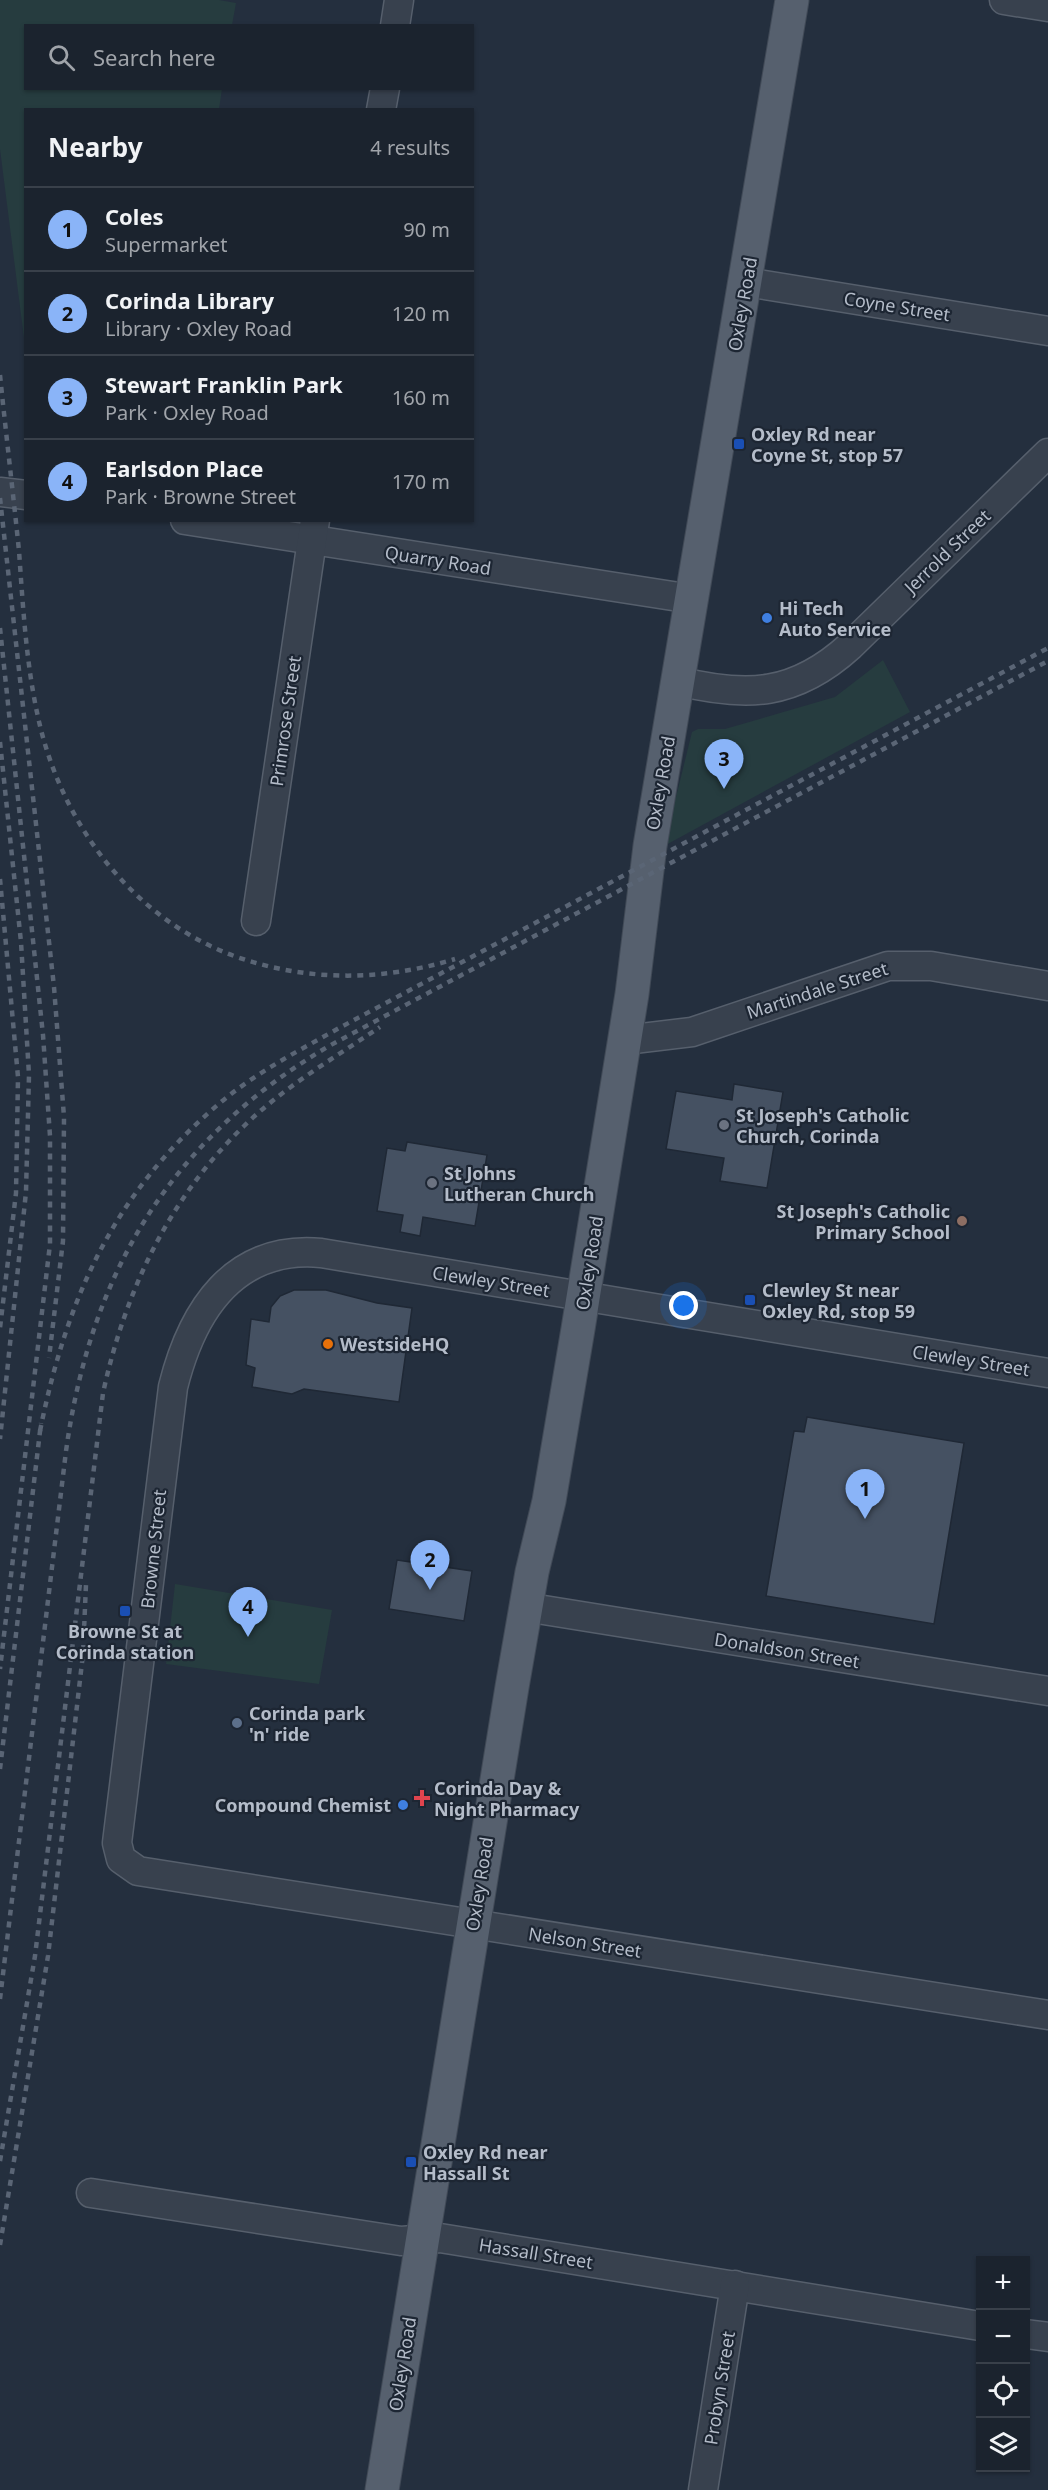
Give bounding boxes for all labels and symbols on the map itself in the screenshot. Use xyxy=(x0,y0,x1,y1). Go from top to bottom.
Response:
street label: Oxley Road xyxy=(722,255,762,353)
street label: Coyne Street xyxy=(842,286,952,326)
place label: Oxley Rd near Coyne St, stop 57 xyxy=(751,422,903,467)
marker: Oxley Rd near Coyne St, stop 57 xyxy=(732,437,746,451)
street label: Jerrold Street xyxy=(897,503,996,600)
street label: Quarry Road xyxy=(383,540,493,580)
place label: Hi Tech Auto Service xyxy=(779,596,891,641)
marker: Hi Tech Auto Service xyxy=(760,611,774,625)
street label: Primrose Street xyxy=(264,654,306,788)
street label: Oxley Road xyxy=(640,734,680,832)
pin: 3 xyxy=(704,740,744,789)
street label: Martindale Street xyxy=(743,956,891,1024)
place label: St Joseph's Catholic Church, Corinda xyxy=(736,1103,909,1148)
marker: St Joseph's Catholic Church, Corinda xyxy=(717,1118,731,1132)
place label: St Johns Lutheran Church xyxy=(444,1161,595,1206)
marker: St Johns Lutheran Church xyxy=(425,1176,439,1190)
place label: St Joseph's Catholic Primary School xyxy=(777,1199,950,1244)
street label: Oxley Road xyxy=(570,1214,608,1312)
marker: St Joseph's Catholic Primary School xyxy=(955,1214,969,1228)
street label: Clewley Street xyxy=(431,1260,552,1302)
place label: Clewley St near Oxley Rd, stop 59 xyxy=(762,1278,915,1323)
your location xyxy=(669,1291,698,1320)
marker: Clewley St near Oxley Rd, stop 59 xyxy=(743,1293,757,1307)
place label: WestsideHQ xyxy=(340,1332,449,1356)
marker: WestsideHQ xyxy=(321,1337,335,1351)
street label: Clewley Street xyxy=(911,1339,1032,1381)
pin: 1 xyxy=(846,1470,884,1519)
street label: Browne Street xyxy=(135,1488,171,1610)
pin: 2 xyxy=(410,1540,450,1590)
pin: 4 xyxy=(228,1588,268,1637)
marker: Browne St at Corinda station xyxy=(118,1604,132,1618)
place label: Browne St at Corinda station xyxy=(56,1619,194,1664)
street label: Donaldson Street xyxy=(713,1627,862,1673)
place label: Corinda park 'n' ride xyxy=(249,1701,366,1746)
marker: Corinda park 'n' ride xyxy=(230,1716,244,1730)
place label: Corinda Day & Night Pharmacy xyxy=(434,1776,580,1821)
marker: Corinda Day & Night Pharmacy xyxy=(415,1791,429,1805)
place label: Compound Chemist xyxy=(215,1793,391,1817)
marker: Compound Chemist xyxy=(396,1798,410,1812)
street label: Oxley Road xyxy=(460,1835,498,1933)
street label: Nelson Street xyxy=(527,1921,644,1963)
place label: Oxley Rd near Hassall St xyxy=(423,2140,548,2185)
marker: Oxley Rd near Hassall St xyxy=(404,2155,418,2169)
street label: Hassall Street xyxy=(477,2232,595,2274)
street label: Oxley Road xyxy=(383,2315,421,2413)
street label: Probyn Street xyxy=(698,2329,740,2447)

